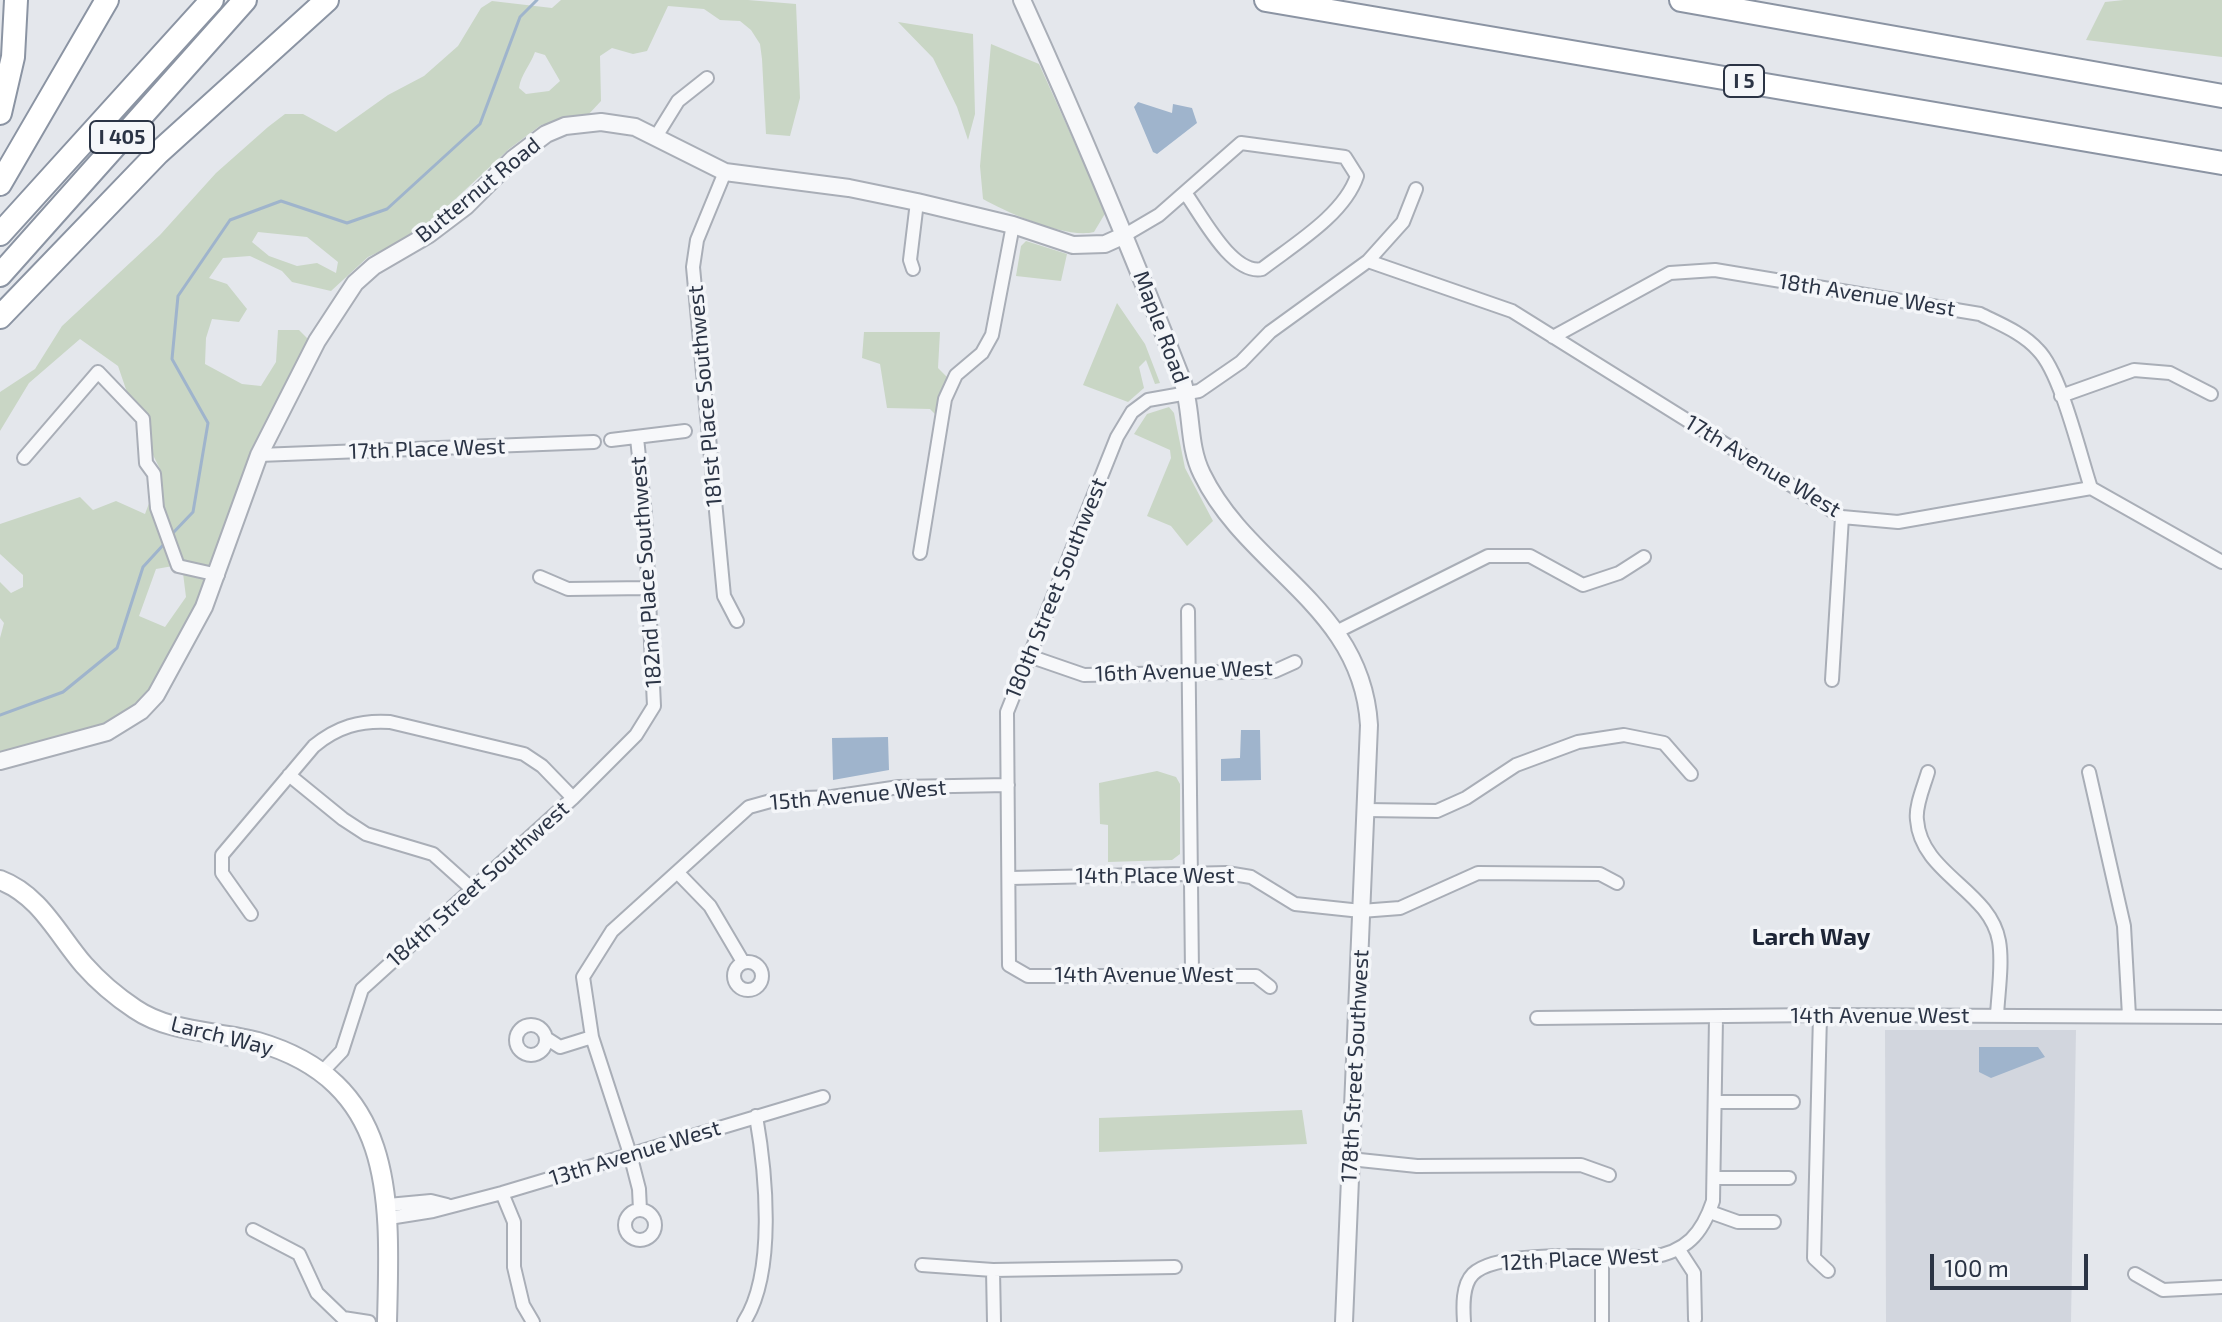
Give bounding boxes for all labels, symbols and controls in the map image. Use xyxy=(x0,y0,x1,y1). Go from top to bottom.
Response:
road number: I 5 xyxy=(1724,65,1764,97)
road number: I 405 xyxy=(90,121,154,153)
street label: Butternut Road xyxy=(410,132,546,248)
street label: Maple Road xyxy=(1128,267,1194,387)
street label: 18th Avenue West xyxy=(1777,268,1957,322)
street label: 181st Place Southwest xyxy=(682,284,728,508)
street label: 17th Avenue West xyxy=(1681,409,1845,523)
street label: 17th Place West xyxy=(348,433,506,465)
street label: 182nd Place Southwest xyxy=(625,456,667,688)
street label: 180th Street Southwest xyxy=(1000,474,1112,702)
street label: 16th Avenue West xyxy=(1095,655,1273,687)
street label: 15th Avenue West xyxy=(769,774,947,816)
street label: 184th Street Southwest xyxy=(382,795,574,973)
street label: 14th Place West xyxy=(1075,863,1235,889)
district label: Larch Way xyxy=(1752,923,1870,951)
street label: 178th Street Southwest xyxy=(1336,949,1374,1183)
street label: 14th Avenue West xyxy=(1055,962,1233,988)
street label: 14th Avenue West xyxy=(1791,1003,1969,1029)
street label: Larch Way xyxy=(168,1011,276,1061)
street label: 13th Avenue West xyxy=(546,1114,724,1192)
scale bar xyxy=(1934,1238,2092,1288)
street label: 12th Place West xyxy=(1500,1242,1660,1276)
text: 100 m xyxy=(1944,1253,2009,1282)

